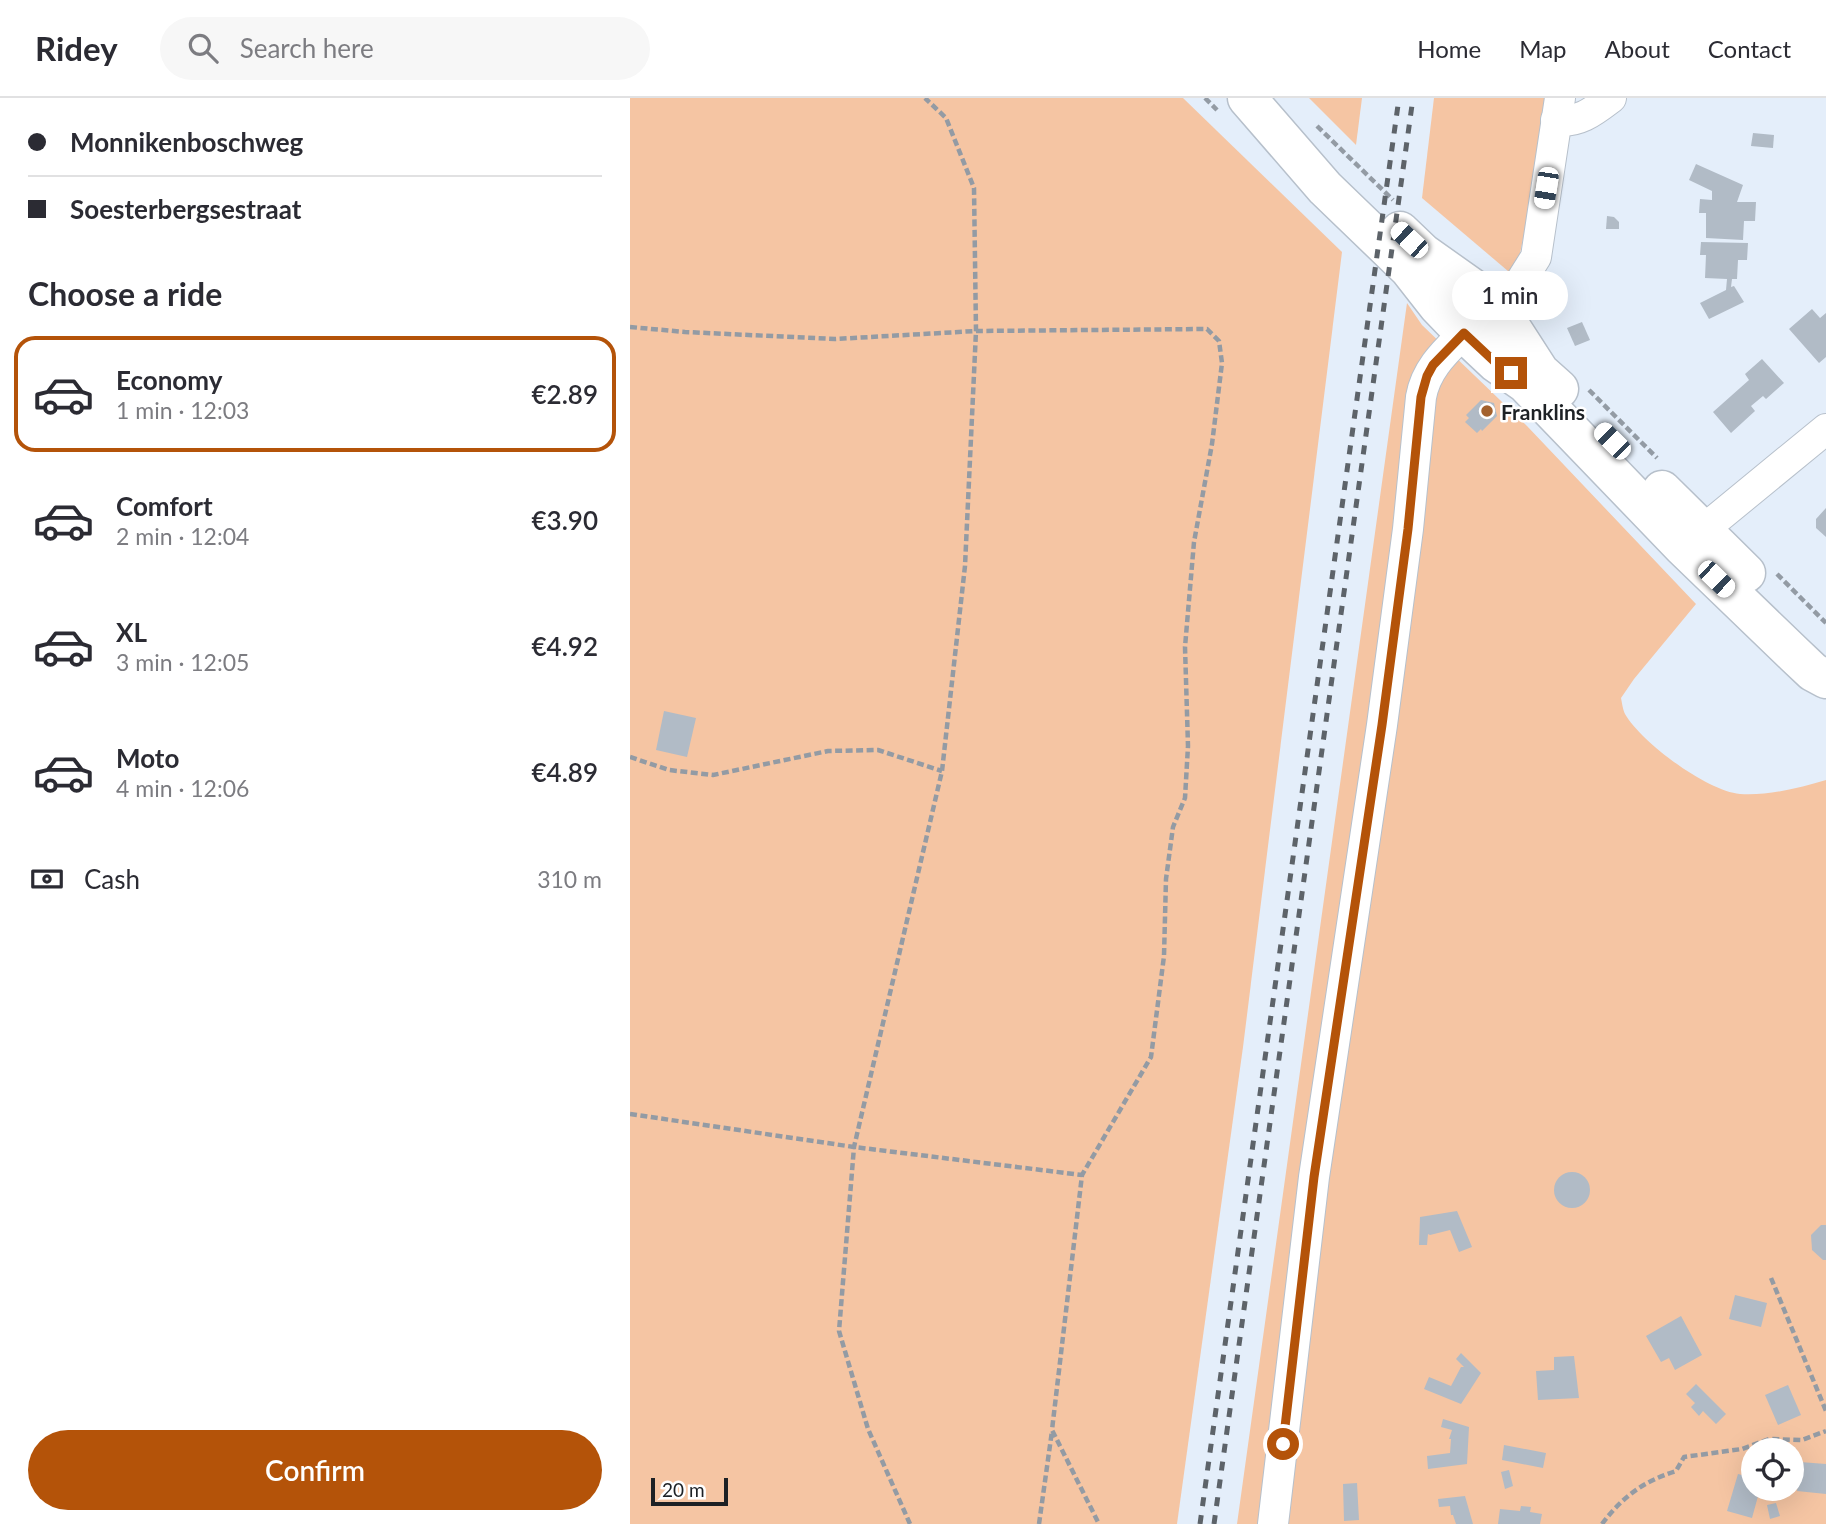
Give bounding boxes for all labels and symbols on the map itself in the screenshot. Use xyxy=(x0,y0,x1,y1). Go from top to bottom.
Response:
car xyxy=(1533,166,1560,210)
car xyxy=(1387,218,1432,262)
callout: 1 min xyxy=(1453,272,1569,320)
route end xyxy=(1495,357,1527,389)
place label: Franklins xyxy=(1501,399,1585,424)
marker: Franklins xyxy=(1479,403,1495,419)
car xyxy=(1590,419,1635,463)
car xyxy=(1694,557,1739,601)
route start xyxy=(1267,1428,1299,1460)
scale bar xyxy=(651,1475,728,1507)

